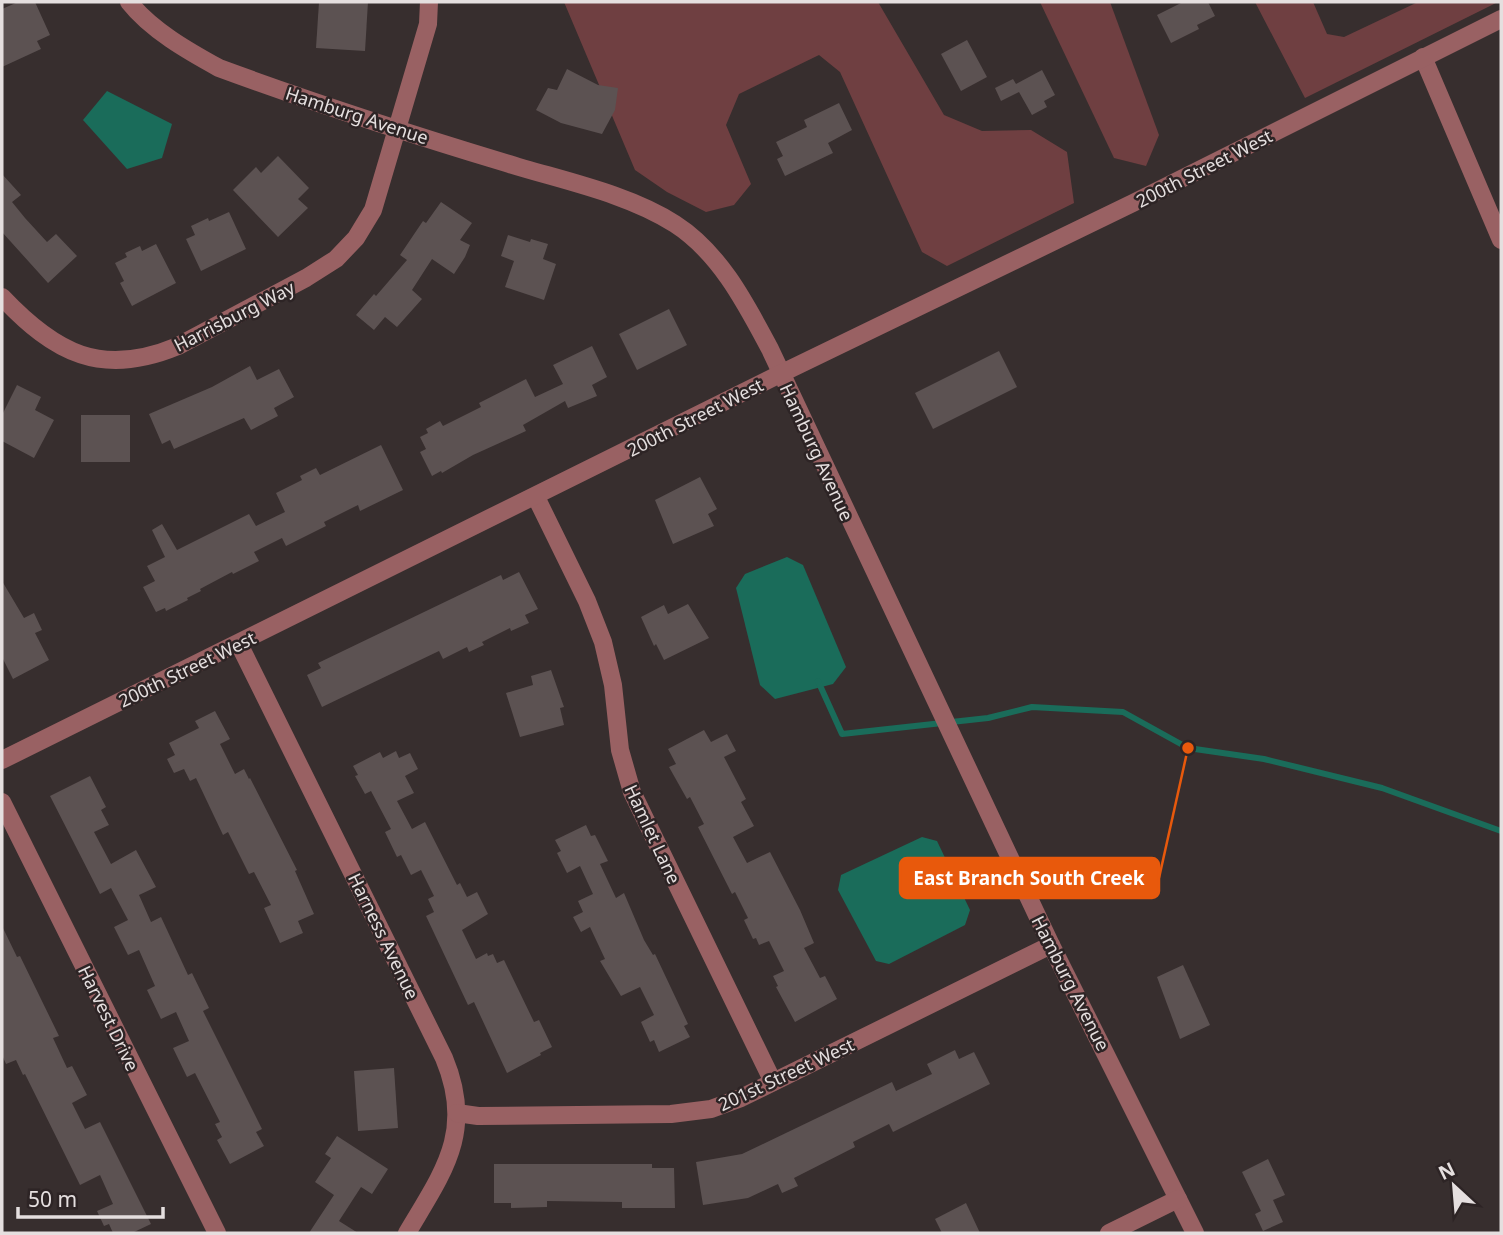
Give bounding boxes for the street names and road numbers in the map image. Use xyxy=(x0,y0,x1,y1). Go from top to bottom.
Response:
street label: Hamburg Avenue xyxy=(283,81,431,149)
street label: 200th Street West xyxy=(1132,123,1277,213)
street label: Harrisburg Way xyxy=(170,275,299,357)
street label: 200th Street West xyxy=(623,372,768,462)
street label: Hamburg Avenue xyxy=(775,380,859,524)
street label: 200th Street West xyxy=(114,625,260,713)
street label: Hamlet Lane xyxy=(620,780,686,888)
street label: Harness Avenue xyxy=(343,869,425,1003)
street label: Hamburg Avenue xyxy=(1027,911,1115,1055)
street label: Harvest Drive xyxy=(73,961,145,1075)
street label: 201st Street West xyxy=(714,1032,858,1116)

